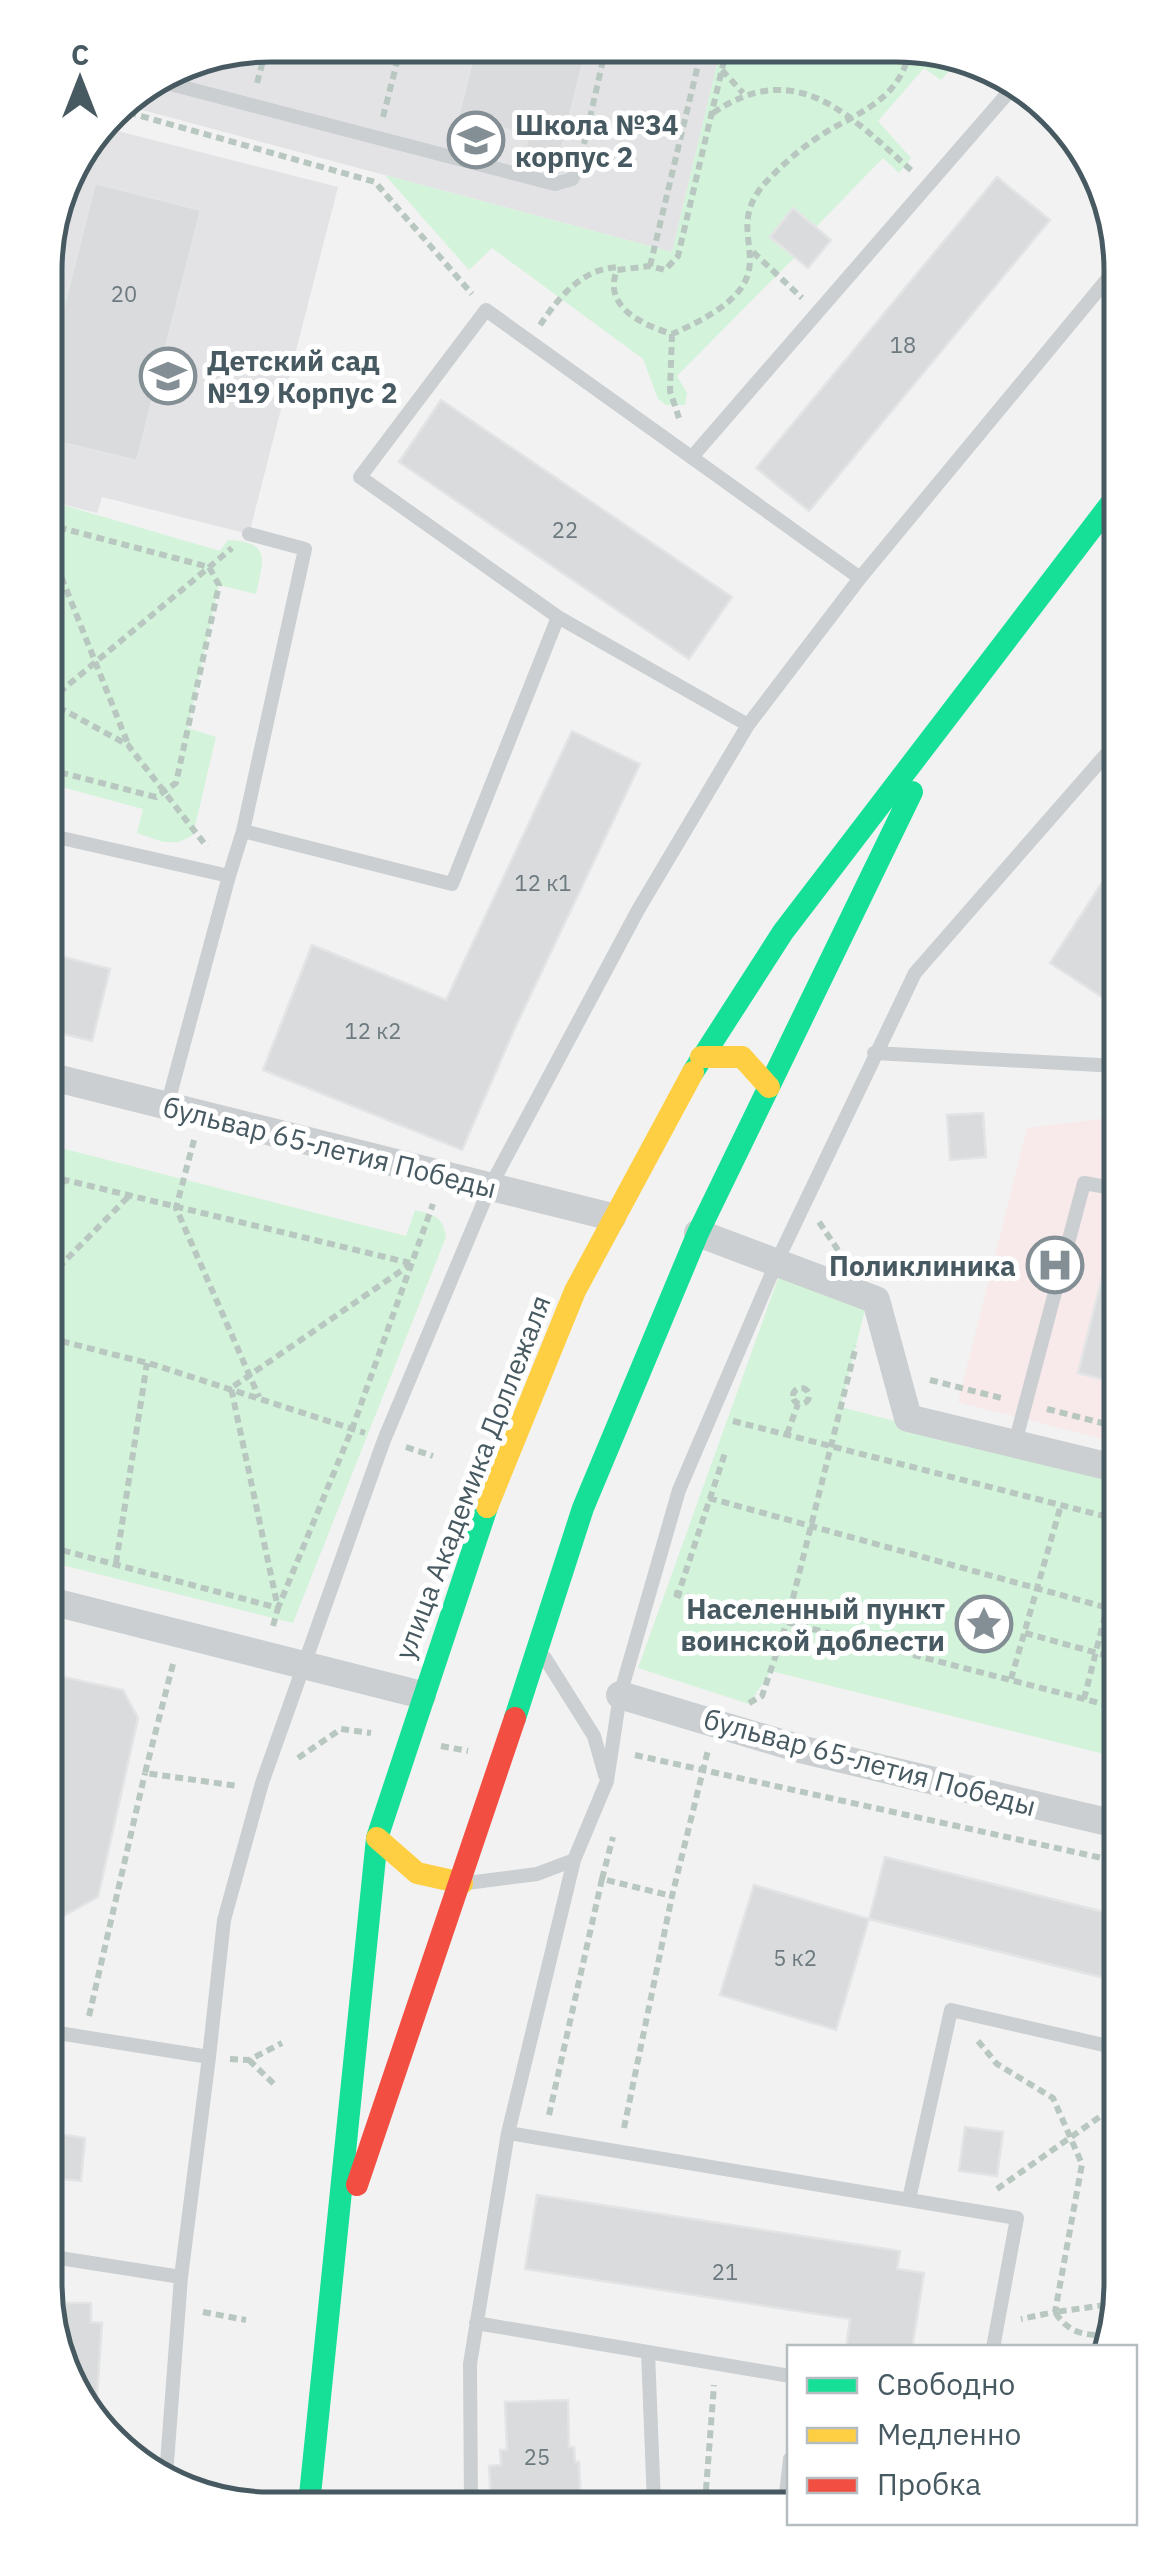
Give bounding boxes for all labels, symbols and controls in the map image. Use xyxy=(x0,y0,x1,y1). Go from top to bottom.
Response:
north arrow xyxy=(30,30,130,130)
text: С xyxy=(71,36,89,73)
place label: Школа №34 корпус 2 xyxy=(515,106,679,175)
school or university icon: Школа №34 корпус 2 xyxy=(446,110,506,170)
house number: 20 xyxy=(111,279,137,308)
house number: 18 xyxy=(890,330,916,359)
place label: Детский сад №19 Корпус 2 xyxy=(207,342,398,411)
school or university icon: Детский сад №19 Корпус 2 xyxy=(138,346,198,406)
house number: 22 xyxy=(552,515,578,544)
house number: 12 к1 xyxy=(515,868,571,897)
house number: 12 к2 xyxy=(345,1016,401,1045)
street label: бульвар 65-летия Победы xyxy=(160,1088,500,1206)
hospital icon: Поликлиника xyxy=(1025,1235,1085,1295)
place label: Поликлиника xyxy=(829,1247,1016,1284)
street label: улица Академика Доллежаля xyxy=(385,1290,559,1664)
place label: Населенный пункт воинской доблести xyxy=(680,1590,945,1659)
place icon: Населенный пункт воинской доблести xyxy=(954,1594,1014,1654)
street label: бульвар 65-летия Победы xyxy=(700,1700,1040,1824)
house number: 5 к2 xyxy=(773,1943,817,1972)
house number: 21 xyxy=(712,2257,738,2286)
legend xyxy=(787,2345,1137,2525)
text: Свободно xyxy=(877,2364,1015,2403)
text: Медленно xyxy=(877,2414,1021,2453)
house number: 25 xyxy=(524,2442,550,2471)
text: Пробка xyxy=(877,2464,981,2503)

